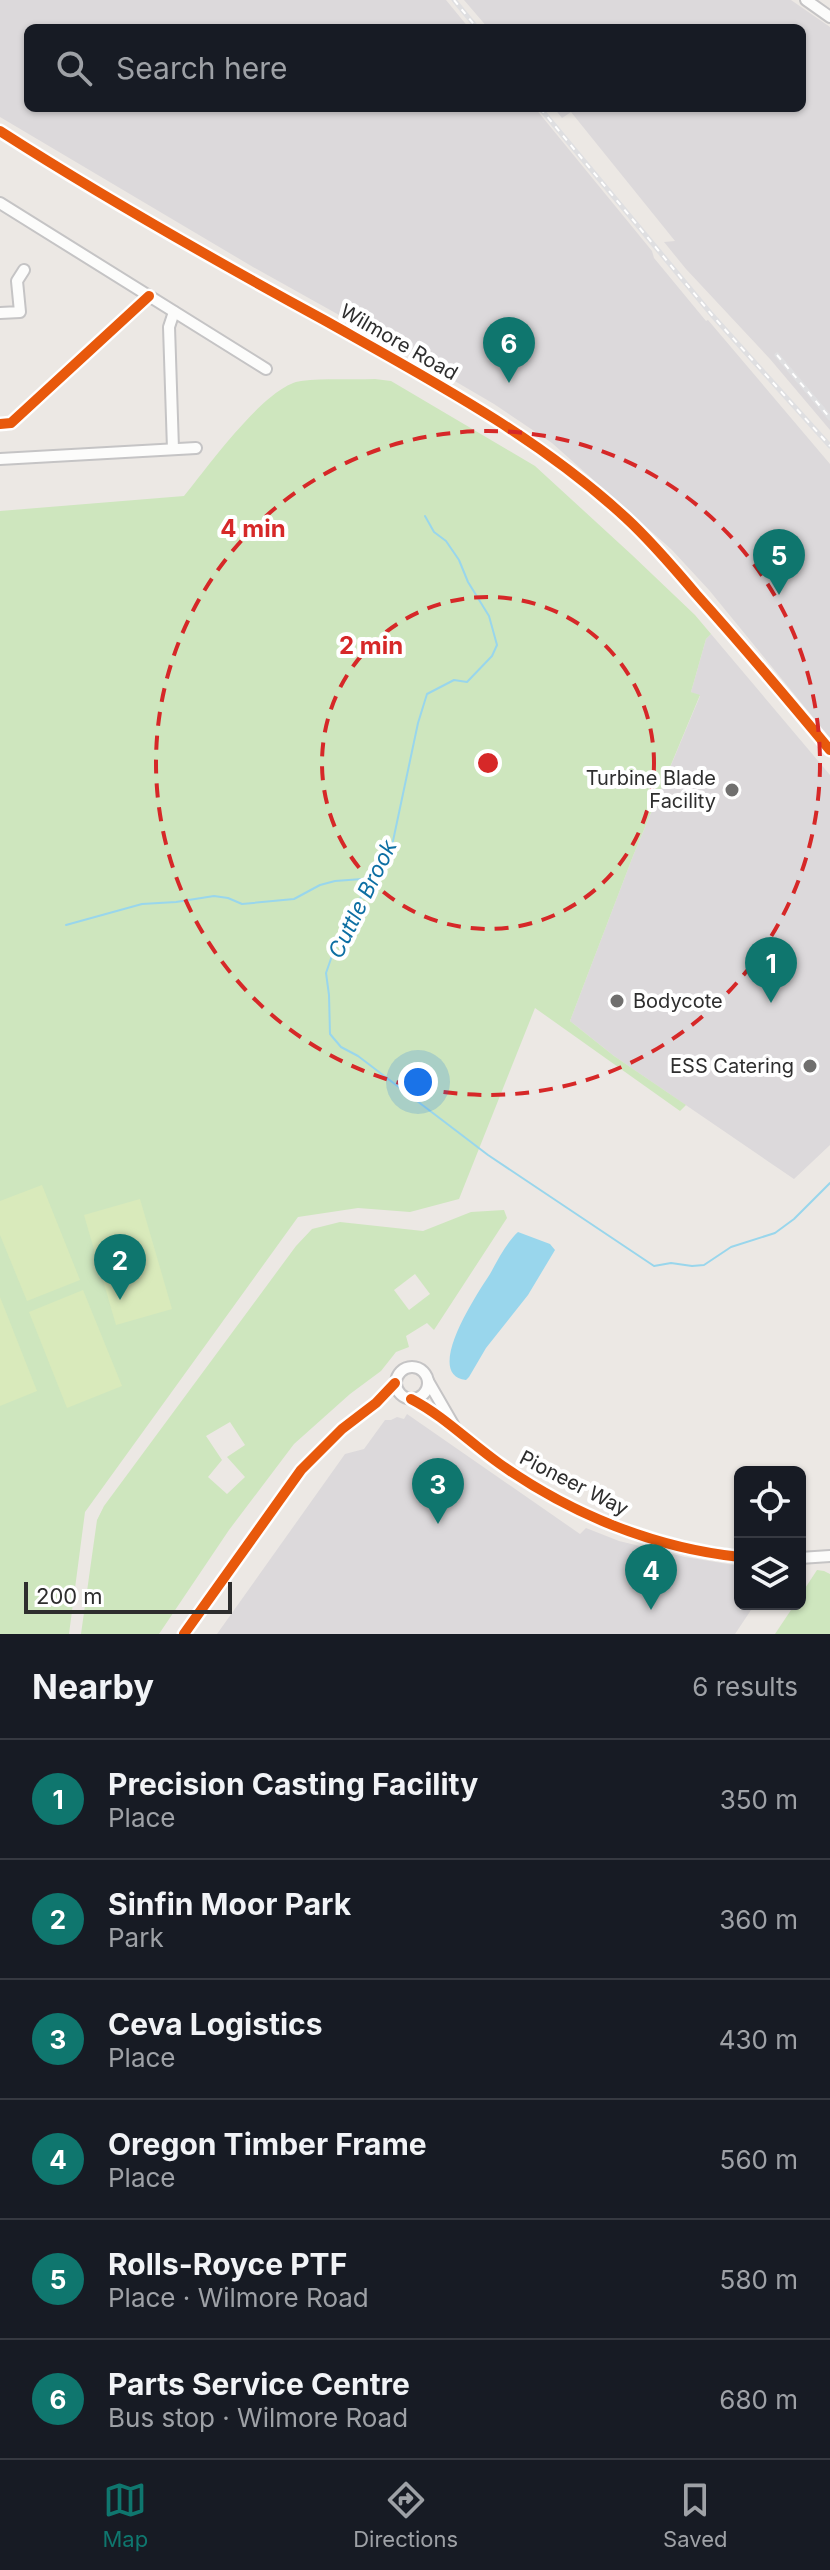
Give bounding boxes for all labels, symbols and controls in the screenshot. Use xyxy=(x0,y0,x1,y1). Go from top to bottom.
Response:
search box xyxy=(24,24,806,112)
icon: search xyxy=(52,46,96,90)
text: Search here xyxy=(116,50,288,86)
street label: Wilmore Road xyxy=(336,299,462,385)
pin: 6 xyxy=(483,317,535,383)
text: 4 min xyxy=(220,514,286,543)
pin: 5 xyxy=(753,529,805,595)
text: 2 min xyxy=(339,631,403,660)
centre of rings xyxy=(474,749,502,777)
place label: Turbine Blade Facility xyxy=(586,766,716,813)
marker: Turbine Blade Facility xyxy=(723,781,741,799)
water label: Cuttle Brook xyxy=(322,835,402,962)
pin: 1 xyxy=(745,937,797,1003)
place label: Bodycote xyxy=(633,989,723,1013)
marker: Bodycote xyxy=(608,992,626,1010)
place label: ESS Catering xyxy=(670,1054,794,1078)
marker: ESS Catering xyxy=(801,1057,819,1075)
your location xyxy=(398,1062,438,1102)
pin: 2 xyxy=(94,1234,146,1300)
street label: Pioneer Way xyxy=(516,1445,632,1521)
pin: 3 xyxy=(412,1458,464,1524)
map controls xyxy=(734,1466,806,1610)
button: locate xyxy=(734,1466,806,1538)
button: layers xyxy=(734,1538,806,1610)
pin: 4 xyxy=(625,1544,677,1610)
scale bar xyxy=(24,1578,232,1614)
text: 200 m xyxy=(36,1583,103,1609)
text: Nearby xyxy=(32,1666,154,1707)
text: 6 results xyxy=(692,1671,798,1702)
text: Precision Casting Facility xyxy=(108,1766,478,1802)
text: 1 xyxy=(52,1784,64,1815)
text: 350 m xyxy=(720,1784,798,1815)
text: Place xyxy=(108,1802,176,1833)
text: Sinfin Moor Park xyxy=(108,1886,351,1922)
text: 2 xyxy=(50,1904,66,1935)
text: 360 m xyxy=(719,1904,798,1935)
text: Park xyxy=(108,1922,164,1953)
text: Ceva Logistics xyxy=(108,2006,323,2042)
text: 3 xyxy=(50,2024,66,2055)
text: 430 m xyxy=(719,2024,798,2055)
text: Place xyxy=(108,2042,176,2073)
text: Oregon Timber Frame xyxy=(108,2126,427,2162)
text: 4 xyxy=(49,2144,67,2175)
text: 560 m xyxy=(720,2144,798,2175)
text: Place xyxy=(108,2162,176,2193)
text: Rolls-Royce PTF xyxy=(108,2246,347,2282)
text: 5 xyxy=(50,2264,66,2295)
text: 580 m xyxy=(720,2264,798,2295)
text: Place · Wilmore Road xyxy=(108,2282,369,2313)
text: Parts Service Centre xyxy=(108,2366,410,2402)
text: 6 xyxy=(50,2384,66,2415)
text: 680 m xyxy=(719,2384,798,2415)
text: Bus stop · Wilmore Road xyxy=(108,2402,408,2433)
tab: Map xyxy=(103,2478,148,2552)
tab: Directions xyxy=(353,2478,458,2552)
tab: Saved xyxy=(663,2478,727,2552)

